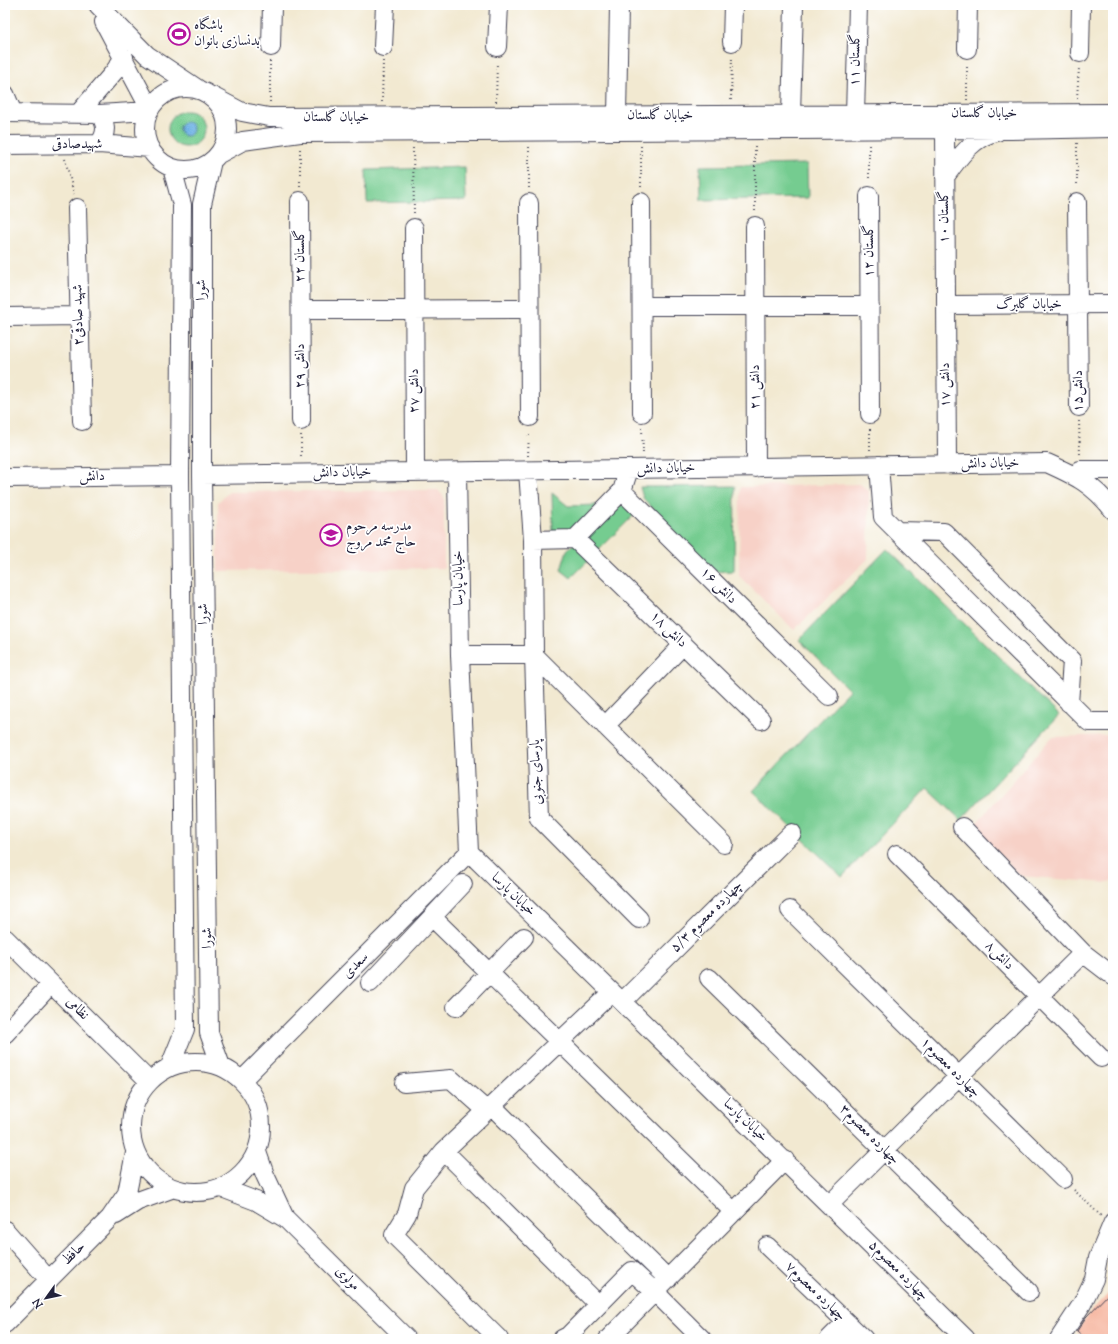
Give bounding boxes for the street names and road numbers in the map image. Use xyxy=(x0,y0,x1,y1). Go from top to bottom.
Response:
street label: گلستان ۱۱ xyxy=(846,33,866,87)
street label: خیابان گلستان xyxy=(951,104,1017,124)
street label: خیابان گلستان xyxy=(627,106,693,126)
street label: خیابان گلستان xyxy=(303,108,369,128)
street label: شهیدصادقی xyxy=(52,135,102,155)
street label: گلستان ۱۰ xyxy=(935,191,955,243)
street label: گلستان ۱۲ xyxy=(860,225,880,277)
street label: گلستان ۲۲ xyxy=(291,230,311,282)
street label: شورا xyxy=(192,279,212,301)
street label: شهید صادقی۲ xyxy=(68,284,90,346)
street label: خیابان گلبرگ xyxy=(996,295,1062,315)
street label: دانش ۲۹ xyxy=(291,343,311,389)
street label: دانش ۱۷ xyxy=(936,362,956,408)
street label: دانش ۲۱ xyxy=(746,364,766,410)
street label: دانش ۲۷ xyxy=(405,368,425,414)
street label: دانش۱۵ xyxy=(1069,370,1089,412)
street label: خیابان دانش xyxy=(961,453,1019,475)
street label: خیابان دانش xyxy=(637,458,695,480)
street label: خیابان دانش xyxy=(313,462,371,484)
street label: دانش xyxy=(79,467,105,487)
street label: خیابان پارسا xyxy=(449,550,469,606)
street label: دانش ۱۶ xyxy=(695,563,741,609)
street label: شورا xyxy=(194,603,214,625)
street label: دانش ۱۸ xyxy=(645,607,691,653)
street label: پارسای جنوبی xyxy=(526,738,548,805)
street label: خیابان پارسا xyxy=(486,869,540,921)
street label: چهارده معصوم ۵/۳ xyxy=(666,876,748,958)
street label: شورا xyxy=(198,927,218,949)
street label: دانش۸ xyxy=(980,937,1018,975)
street label: سعدی xyxy=(338,948,374,984)
street label: نظامی xyxy=(61,993,93,1025)
street label: چهارده معصوم۱ xyxy=(915,1033,985,1103)
street label: خیابان پارسا xyxy=(718,1095,772,1147)
street label: چهارده معصوم۳ xyxy=(834,1100,904,1170)
street label: چهارده معصوم۵ xyxy=(863,1236,933,1306)
street label: حافظ xyxy=(58,1238,90,1270)
street label: چهارده معصوم۷ xyxy=(779,1258,850,1327)
street label: مولوی xyxy=(330,1262,364,1296)

